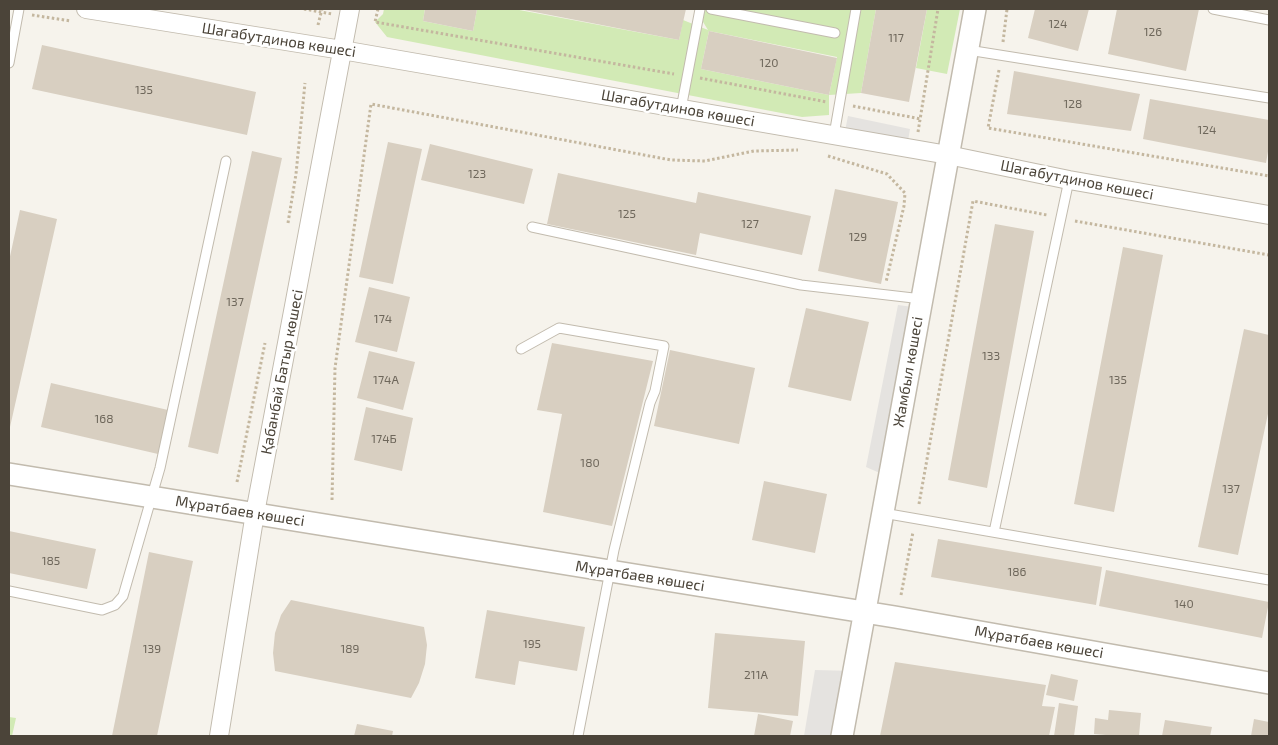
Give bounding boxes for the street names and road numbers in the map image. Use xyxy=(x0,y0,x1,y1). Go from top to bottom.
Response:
street label: Шагабутдинов көшесі xyxy=(201,19,357,61)
street label: Шагабутдинов көшесі xyxy=(600,86,756,130)
street label: Шагабутдинов көшесі xyxy=(999,156,1155,204)
street label: Қабанбай Батыр көшесі xyxy=(257,288,307,456)
street label: Жамбыл көшесі xyxy=(889,315,927,429)
street label: Мұратбаев көшесі xyxy=(174,492,306,530)
street label: Мұратбаев көшесі xyxy=(574,557,706,595)
street label: Мұратбаев көшесі xyxy=(973,622,1105,662)

